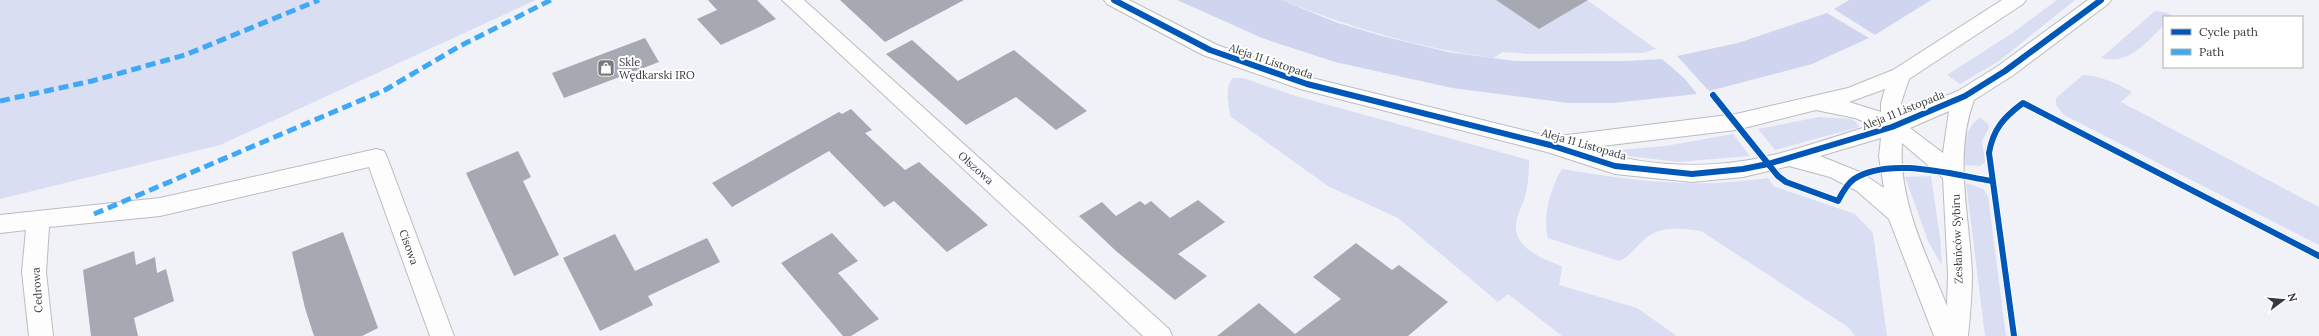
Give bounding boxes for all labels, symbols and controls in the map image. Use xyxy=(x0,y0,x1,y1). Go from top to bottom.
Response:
legend xyxy=(2163,16,2303,68)
text: Cycle path xyxy=(2199,24,2258,39)
street label: Aleja 11 Listopada xyxy=(1226,40,1315,82)
text: Path xyxy=(2199,44,2224,59)
place label: Skle Wędkarski IRO xyxy=(619,55,695,82)
shop icon: Skle Wędkarski IRO xyxy=(596,58,616,78)
street label: Aleja 11 Listopada xyxy=(1859,87,1947,133)
street label: Aleja 11 Listopada xyxy=(1539,125,1628,163)
street label: Olszowa xyxy=(955,148,997,188)
street label: Zesłańców Sybiru xyxy=(1948,193,1966,284)
street label: Cisowa xyxy=(396,227,422,267)
street label: Cedrowa xyxy=(28,266,46,313)
north arrow xyxy=(2263,280,2303,320)
text: N xyxy=(2285,291,2301,304)

